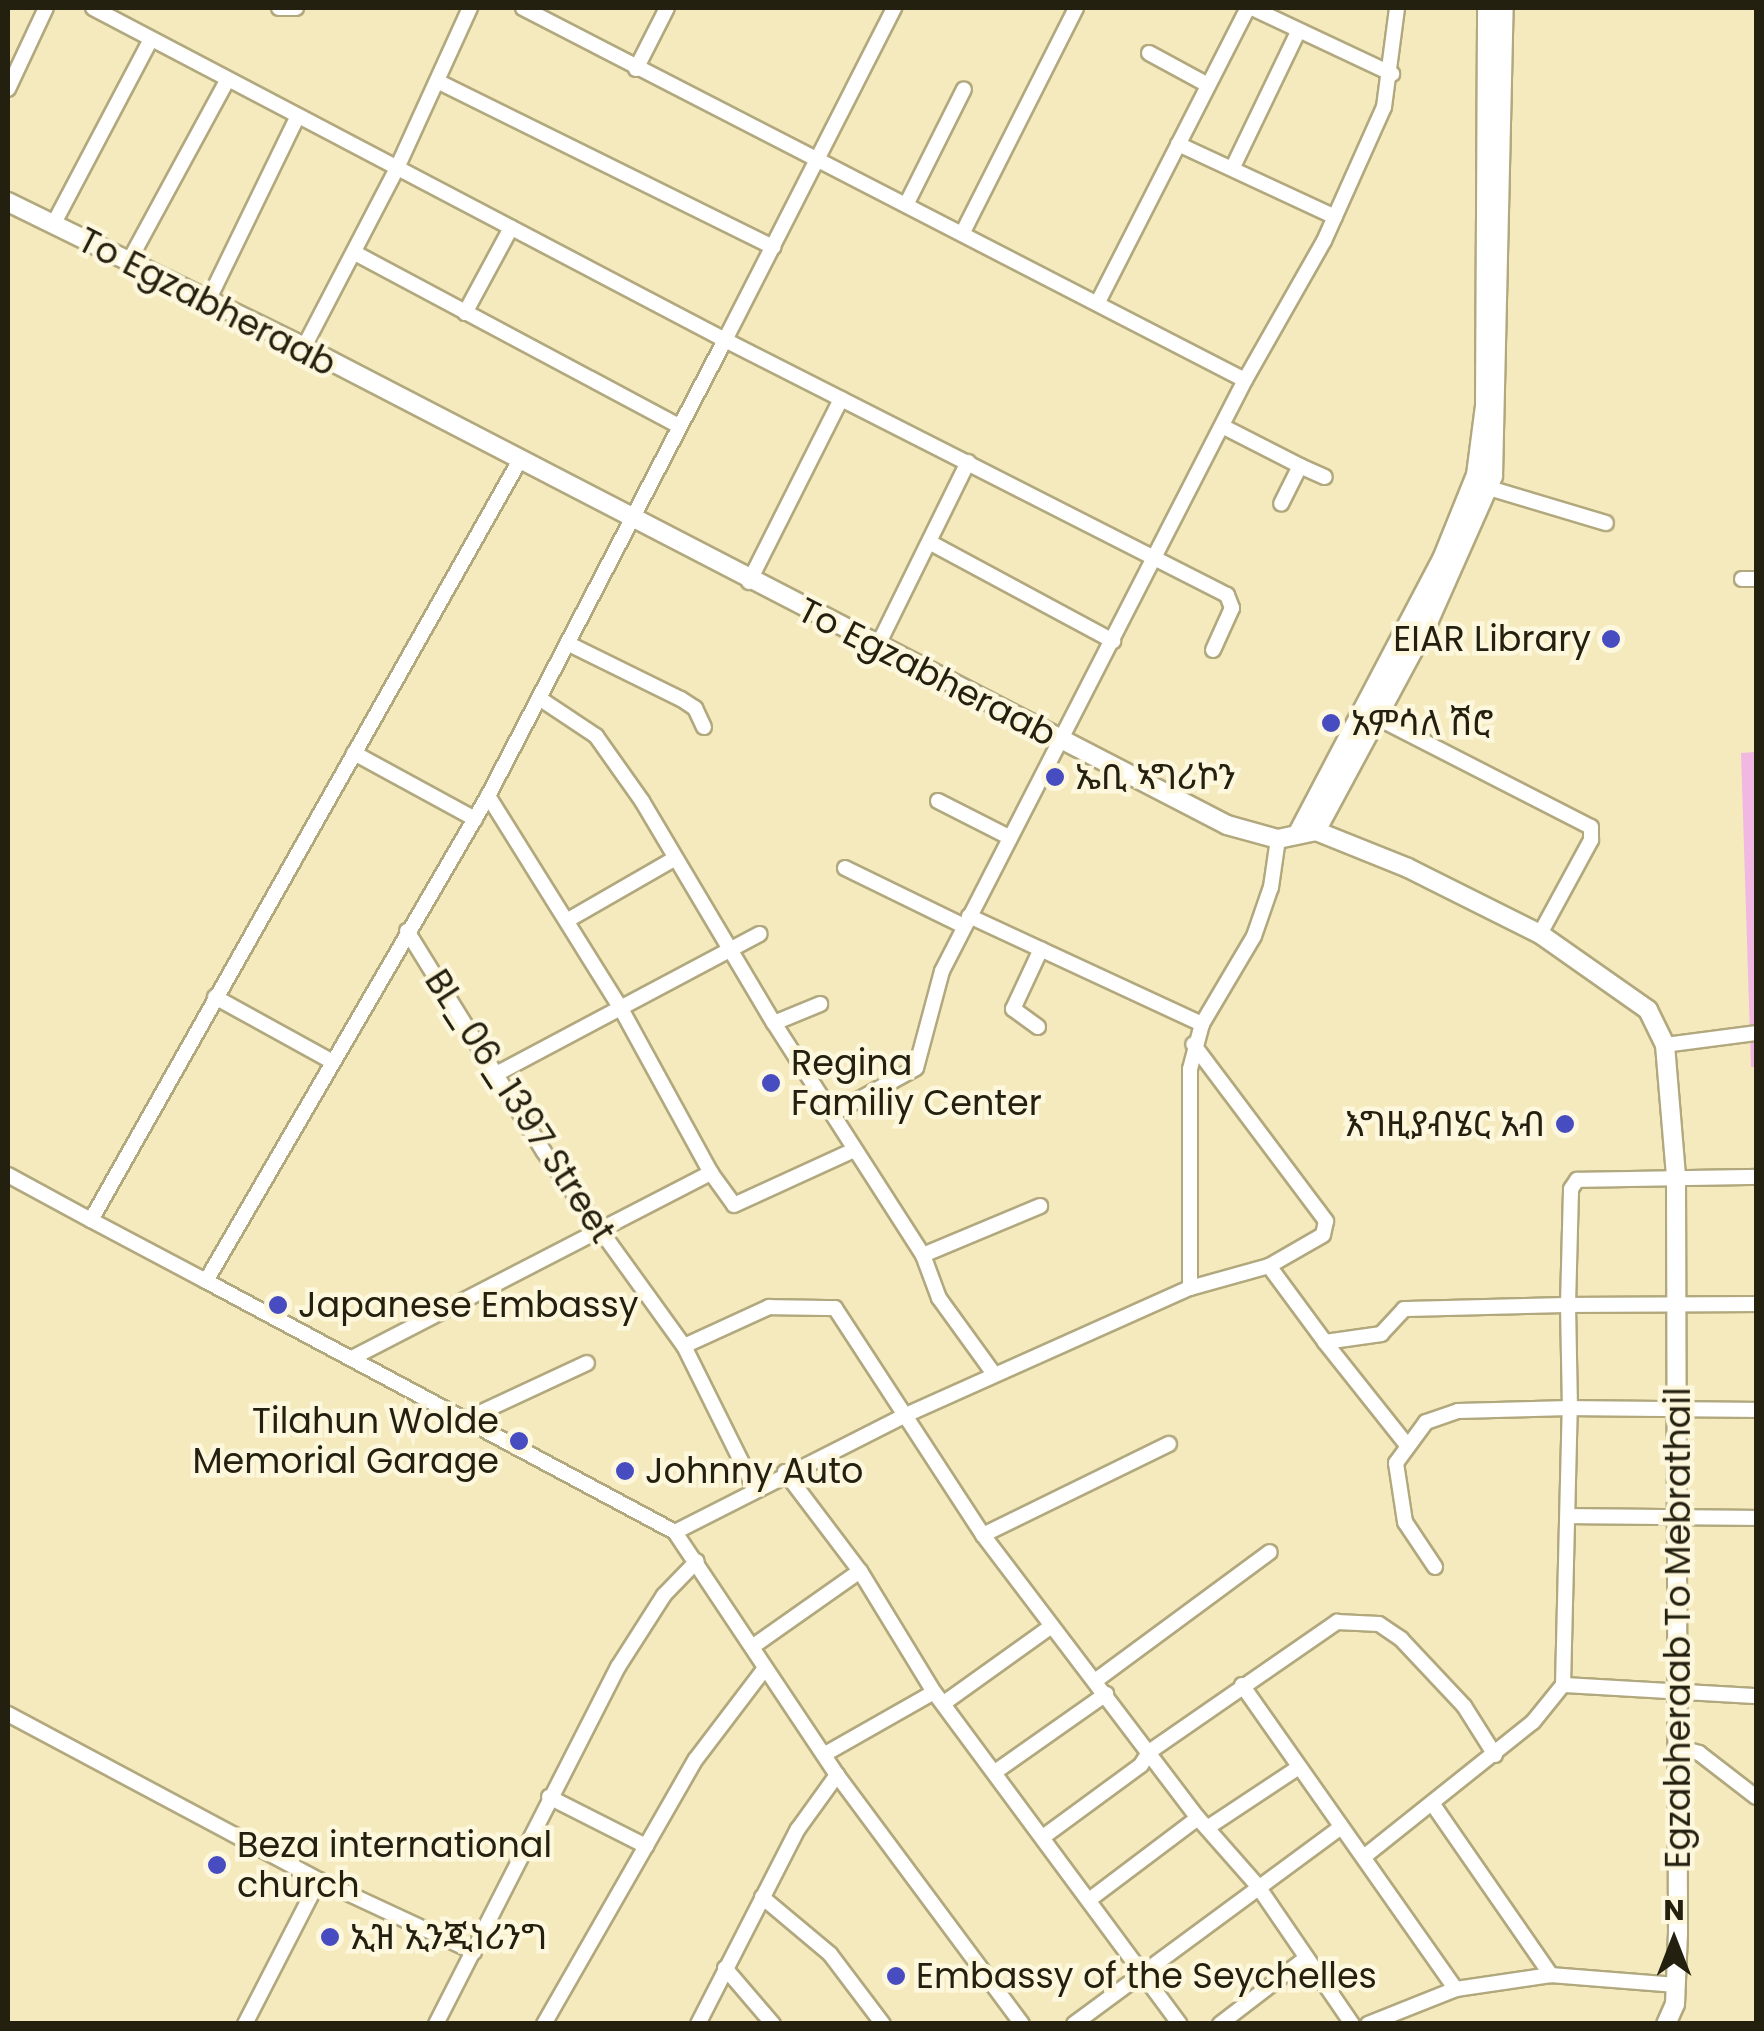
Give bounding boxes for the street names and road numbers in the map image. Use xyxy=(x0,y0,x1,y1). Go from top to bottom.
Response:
street label: To Egzabheraab xyxy=(71,219,343,385)
street label: To Egzabheraab xyxy=(791,589,1063,755)
street label: BL_06_1397 Street xyxy=(416,962,624,1250)
street label: Egzabheraab To Mebrathail xyxy=(1657,1387,1699,1869)

